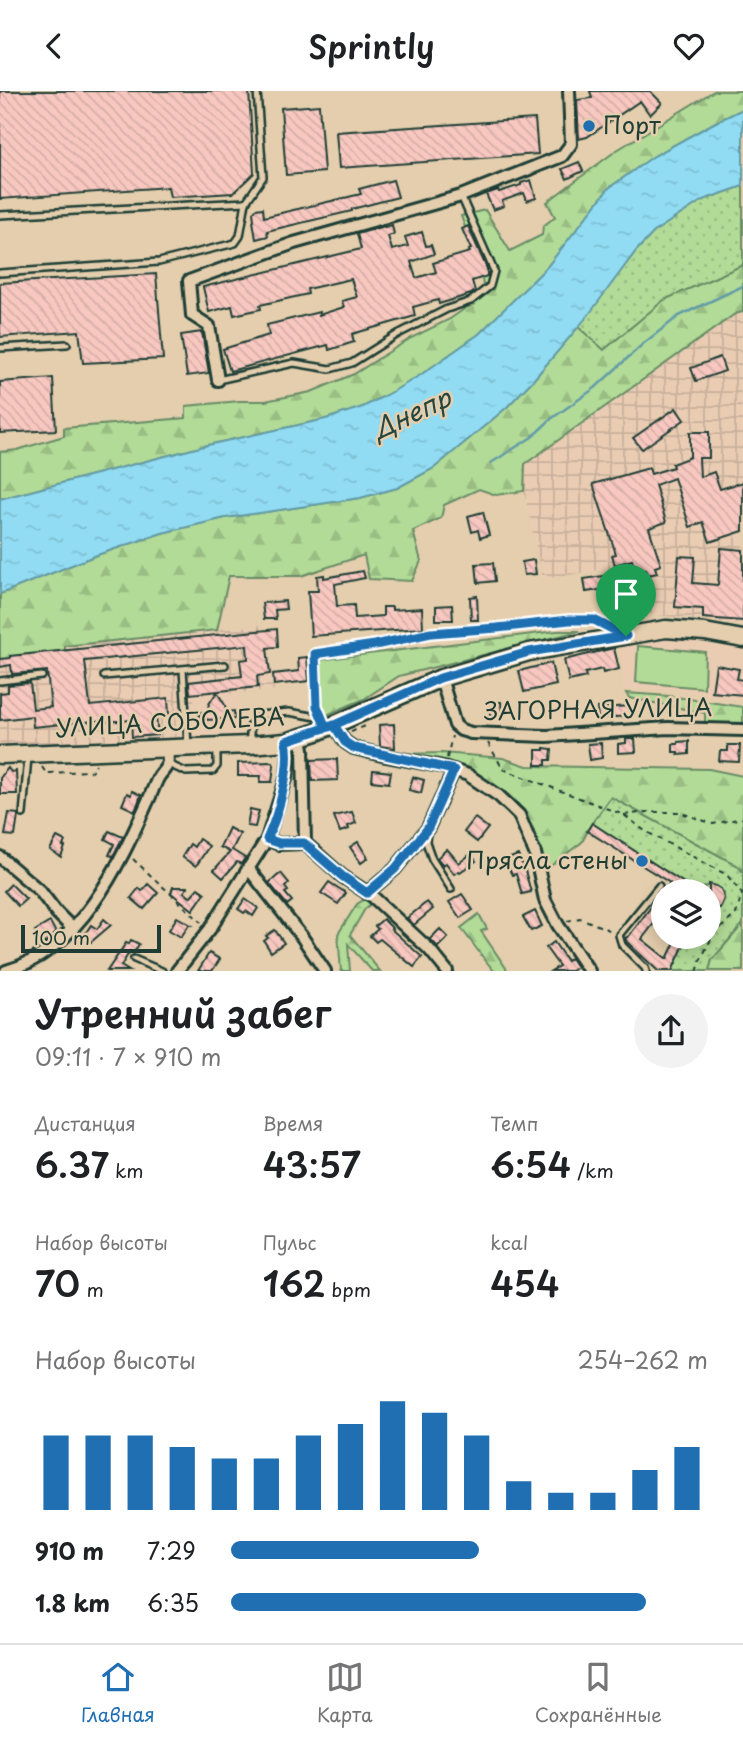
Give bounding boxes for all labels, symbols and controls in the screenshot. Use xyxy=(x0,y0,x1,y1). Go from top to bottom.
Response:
text: Sprintly xyxy=(308,22,435,70)
icon: back xyxy=(35,27,73,65)
icon: heart xyxy=(670,27,708,65)
place label: Порт xyxy=(603,106,661,142)
marker: Порт xyxy=(581,118,597,134)
water label: Днепр xyxy=(364,377,459,449)
pin xyxy=(596,564,656,636)
icon: arrive xyxy=(607,575,645,613)
street label: ЗАГОРНАЯ УЛИЦА xyxy=(483,688,713,728)
street label: УЛИЦА СОБОЛЕВА xyxy=(54,697,285,745)
place label: Прясла стены xyxy=(466,841,628,877)
marker: Прясла стены xyxy=(634,853,650,869)
map controls xyxy=(651,879,721,949)
button: layers xyxy=(651,879,721,949)
scale bar xyxy=(21,922,161,954)
text: 100 m xyxy=(32,923,90,951)
text: Утренний забег xyxy=(35,984,331,1041)
button: share xyxy=(634,994,708,1068)
text: 09:11 · 7 × 910 m xyxy=(35,1039,221,1074)
text: Дистанция xyxy=(35,1109,136,1137)
text: Время xyxy=(263,1109,323,1137)
text: Темп xyxy=(490,1109,538,1137)
text: 6.37 xyxy=(35,1137,109,1190)
text: 43:57 xyxy=(263,1137,361,1190)
text: 6:54 xyxy=(490,1137,571,1190)
text: km xyxy=(109,1156,144,1184)
text: /km xyxy=(571,1156,614,1184)
text: Набор высоты xyxy=(35,1228,168,1256)
text: Пульс xyxy=(263,1228,316,1256)
text: kcal xyxy=(490,1228,528,1256)
text: 70 xyxy=(35,1256,80,1309)
text: 162 xyxy=(263,1256,325,1309)
text: 454 xyxy=(490,1256,559,1309)
text: m xyxy=(80,1275,104,1303)
text: bpm xyxy=(325,1275,371,1303)
text: Набор высоты xyxy=(35,1342,196,1377)
text: 254–262 m xyxy=(578,1342,708,1377)
text: 910 m xyxy=(35,1533,104,1568)
text: 7:29 xyxy=(147,1533,196,1568)
text: 1.8 km xyxy=(35,1585,110,1620)
text: 6:35 xyxy=(147,1585,199,1620)
tab: Главная xyxy=(81,1658,155,1728)
tab: Карта xyxy=(317,1658,373,1728)
tab: Сохранённые xyxy=(535,1658,662,1728)

